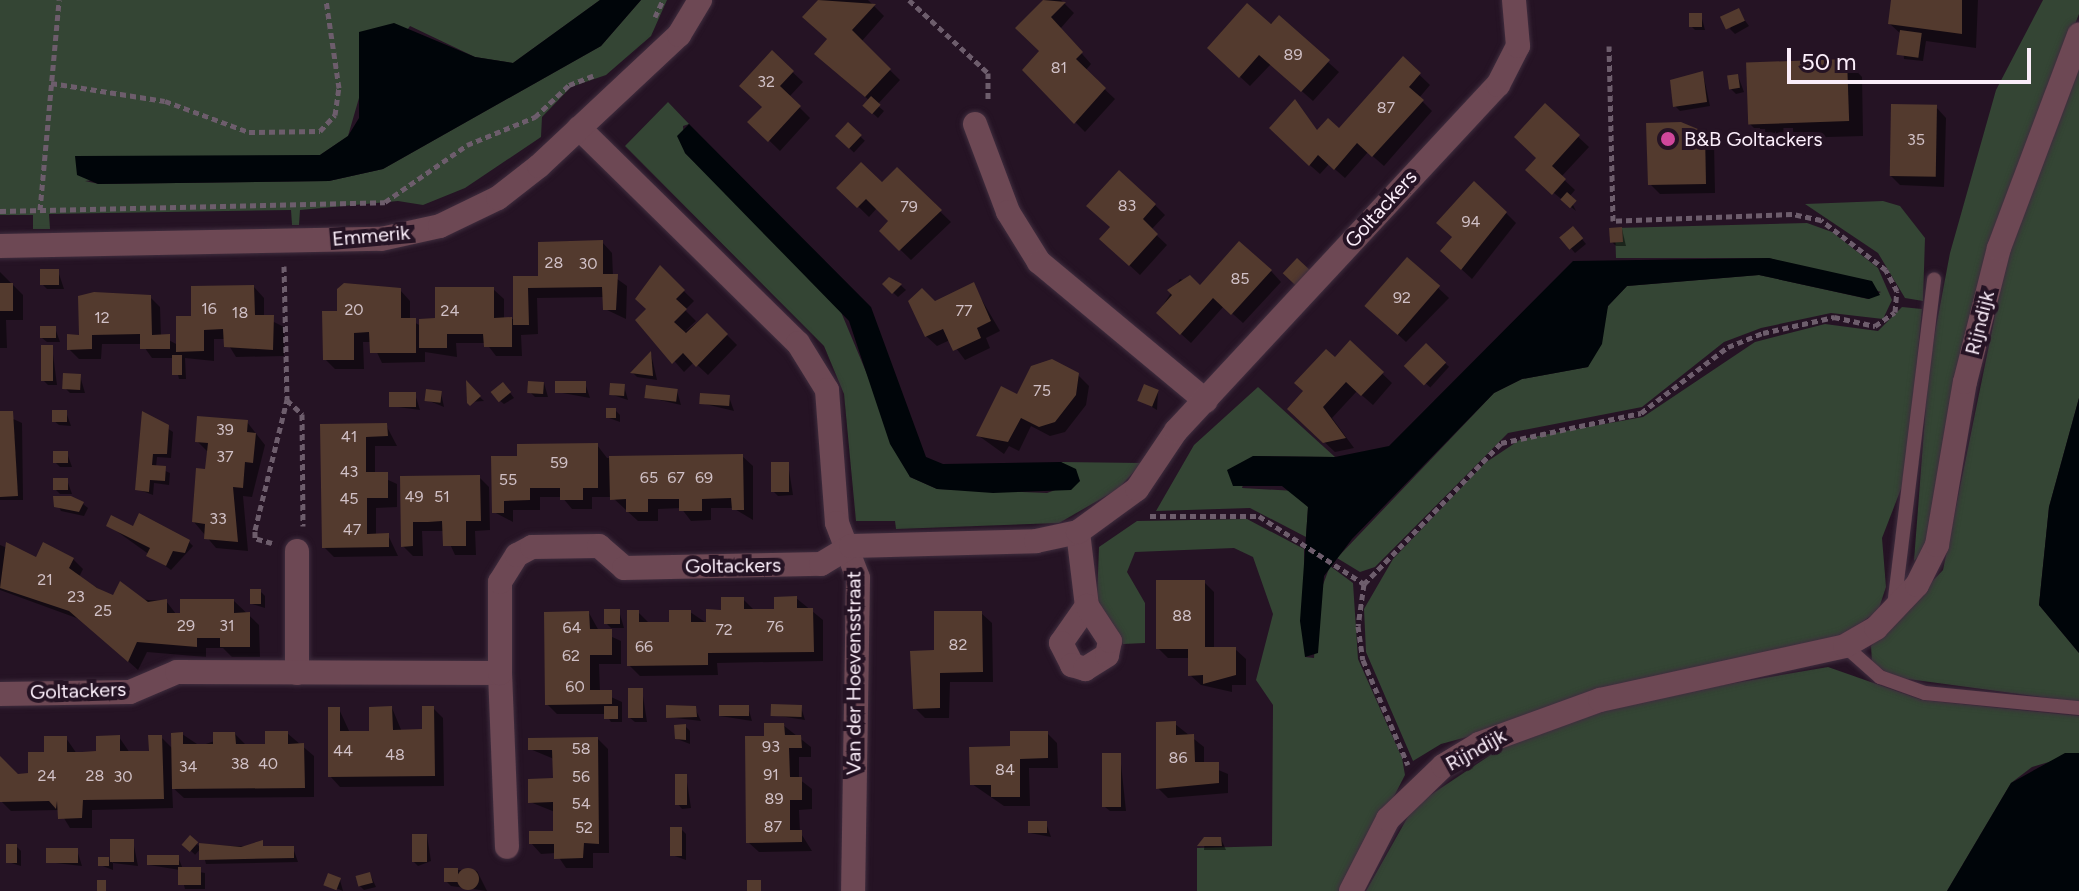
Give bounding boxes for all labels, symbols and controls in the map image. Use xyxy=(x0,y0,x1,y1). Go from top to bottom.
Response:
scale bar xyxy=(1791,32,2035,82)
house number: 89 xyxy=(1284,45,1302,65)
text: 50 m xyxy=(1801,47,1857,76)
house number: 81 xyxy=(1051,58,1067,78)
house number: 32 xyxy=(757,72,775,92)
house number: 87 xyxy=(1377,98,1395,118)
place label: B&B Goltackers xyxy=(1684,127,1822,151)
marker: B&B Goltackers xyxy=(1659,130,1677,148)
house number: 35 xyxy=(1907,130,1925,150)
street label: Goltackers xyxy=(1340,165,1422,253)
house number: 83 xyxy=(1118,196,1136,216)
house number: 79 xyxy=(900,197,918,217)
house number: 94 xyxy=(1462,212,1480,232)
street label: Emmerik xyxy=(331,221,411,251)
house number: 28 xyxy=(545,253,563,273)
house number: 30 xyxy=(579,254,597,274)
house number: 85 xyxy=(1230,269,1250,289)
house number: 92 xyxy=(1393,288,1411,308)
street label: Rijndijk xyxy=(1960,288,2000,358)
house number: 16 xyxy=(201,299,217,319)
house number: 20 xyxy=(344,300,364,320)
house number: 24 xyxy=(441,301,459,321)
house number: 77 xyxy=(955,301,973,321)
house number: 18 xyxy=(232,303,248,323)
house number: 12 xyxy=(94,308,110,328)
house number: 75 xyxy=(1033,381,1051,401)
house number: 39 xyxy=(216,420,234,440)
house number: 41 xyxy=(341,427,357,447)
house number: 37 xyxy=(216,447,234,467)
house number: 59 xyxy=(550,453,568,473)
house number: 43 xyxy=(340,462,358,482)
house number: 65 xyxy=(640,468,658,488)
house number: 67 xyxy=(667,468,685,488)
house number: 69 xyxy=(695,468,713,488)
house number: 55 xyxy=(499,470,517,490)
house number: 49 xyxy=(405,487,423,507)
house number: 51 xyxy=(434,487,450,507)
house number: 45 xyxy=(339,489,359,509)
house number: 33 xyxy=(209,509,227,529)
house number: 47 xyxy=(343,520,361,540)
street label: Goltackers xyxy=(685,553,781,579)
house number: 21 xyxy=(37,570,53,590)
street label: Van der Hoevensstraat xyxy=(842,571,866,775)
house number: 23 xyxy=(67,587,85,607)
house number: 25 xyxy=(94,601,112,621)
house number: 88 xyxy=(1172,606,1192,626)
house number: 29 xyxy=(177,616,195,636)
house number: 31 xyxy=(219,616,235,636)
house number: 76 xyxy=(766,617,784,637)
house number: 64 xyxy=(563,618,581,638)
house number: 72 xyxy=(715,620,733,640)
house number: 82 xyxy=(949,635,967,655)
house number: 66 xyxy=(635,637,653,657)
house number: 62 xyxy=(562,646,580,666)
street label: Goltackers xyxy=(30,677,126,705)
house number: 60 xyxy=(565,677,585,697)
street label: Rijndijk xyxy=(1442,724,1510,776)
house number: 93 xyxy=(762,737,780,757)
house number: 58 xyxy=(571,739,591,759)
house number: 44 xyxy=(333,741,353,761)
house number: 48 xyxy=(385,745,405,765)
house number: 86 xyxy=(1169,748,1187,768)
house number: 38 xyxy=(231,754,249,774)
house number: 40 xyxy=(258,754,278,774)
house number: 34 xyxy=(179,757,197,777)
house number: 84 xyxy=(995,760,1015,780)
house number: 91 xyxy=(763,765,779,785)
house number: 24 xyxy=(38,766,56,786)
house number: 28 xyxy=(86,766,104,786)
house number: 30 xyxy=(114,767,132,787)
house number: 56 xyxy=(572,767,590,787)
house number: 89 xyxy=(765,789,783,809)
house number: 54 xyxy=(571,794,591,814)
house number: 87 xyxy=(764,817,782,837)
house number: 52 xyxy=(575,818,593,838)

